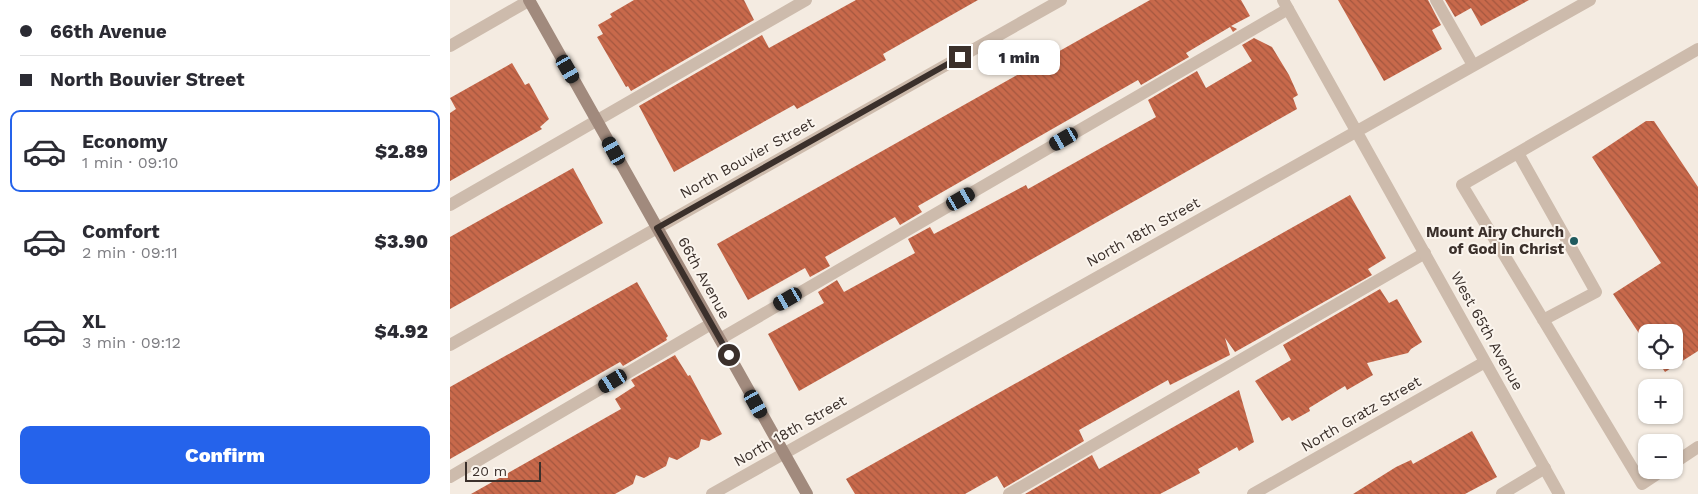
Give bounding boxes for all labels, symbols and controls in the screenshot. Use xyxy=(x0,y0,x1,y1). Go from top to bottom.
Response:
text: 66th Avenue xyxy=(50,20,167,43)
callout: 1 min xyxy=(978,40,1060,74)
route end xyxy=(949,46,971,68)
text: 1 min xyxy=(998,48,1040,67)
car xyxy=(554,52,581,86)
text: North Bouvier Street xyxy=(50,68,245,91)
street label: North Bouvier Street xyxy=(677,113,818,202)
car xyxy=(1047,125,1080,153)
icon: car xyxy=(22,129,67,174)
text: Economy xyxy=(82,130,167,153)
car xyxy=(600,134,627,168)
text: $2.89 xyxy=(375,140,428,163)
text: 1 min · 09:10 xyxy=(82,153,178,172)
car xyxy=(944,185,977,213)
street label: North 18th Street xyxy=(1083,193,1203,271)
icon: car xyxy=(22,219,67,264)
text: Comfort xyxy=(82,220,160,243)
place label: Mount Airy Church of God in Christ xyxy=(1426,223,1564,258)
text: $3.90 xyxy=(375,230,428,253)
street label: 66th Avenue xyxy=(674,234,734,322)
marker: Mount Airy Church of God in Christ xyxy=(1568,235,1580,247)
text: 2 min · 09:11 xyxy=(82,243,178,262)
street label: West 65th Avenue xyxy=(1447,269,1527,393)
car xyxy=(771,285,804,313)
icon: car xyxy=(22,309,67,354)
text: XL xyxy=(82,310,106,333)
text: $4.92 xyxy=(374,320,428,343)
map controls xyxy=(1638,324,1683,479)
button: locate xyxy=(1638,324,1683,369)
text: 3 min · 09:12 xyxy=(82,333,181,352)
route start xyxy=(718,344,740,366)
car xyxy=(596,367,629,395)
street label: North Gratz Street xyxy=(1298,372,1425,456)
button: + xyxy=(1638,379,1683,424)
car xyxy=(742,387,769,421)
street label: North 18th Street xyxy=(731,391,850,471)
button: Confirm xyxy=(20,426,430,484)
button: − xyxy=(1638,434,1683,479)
scale bar xyxy=(465,459,541,482)
text: 20 m xyxy=(472,463,507,479)

